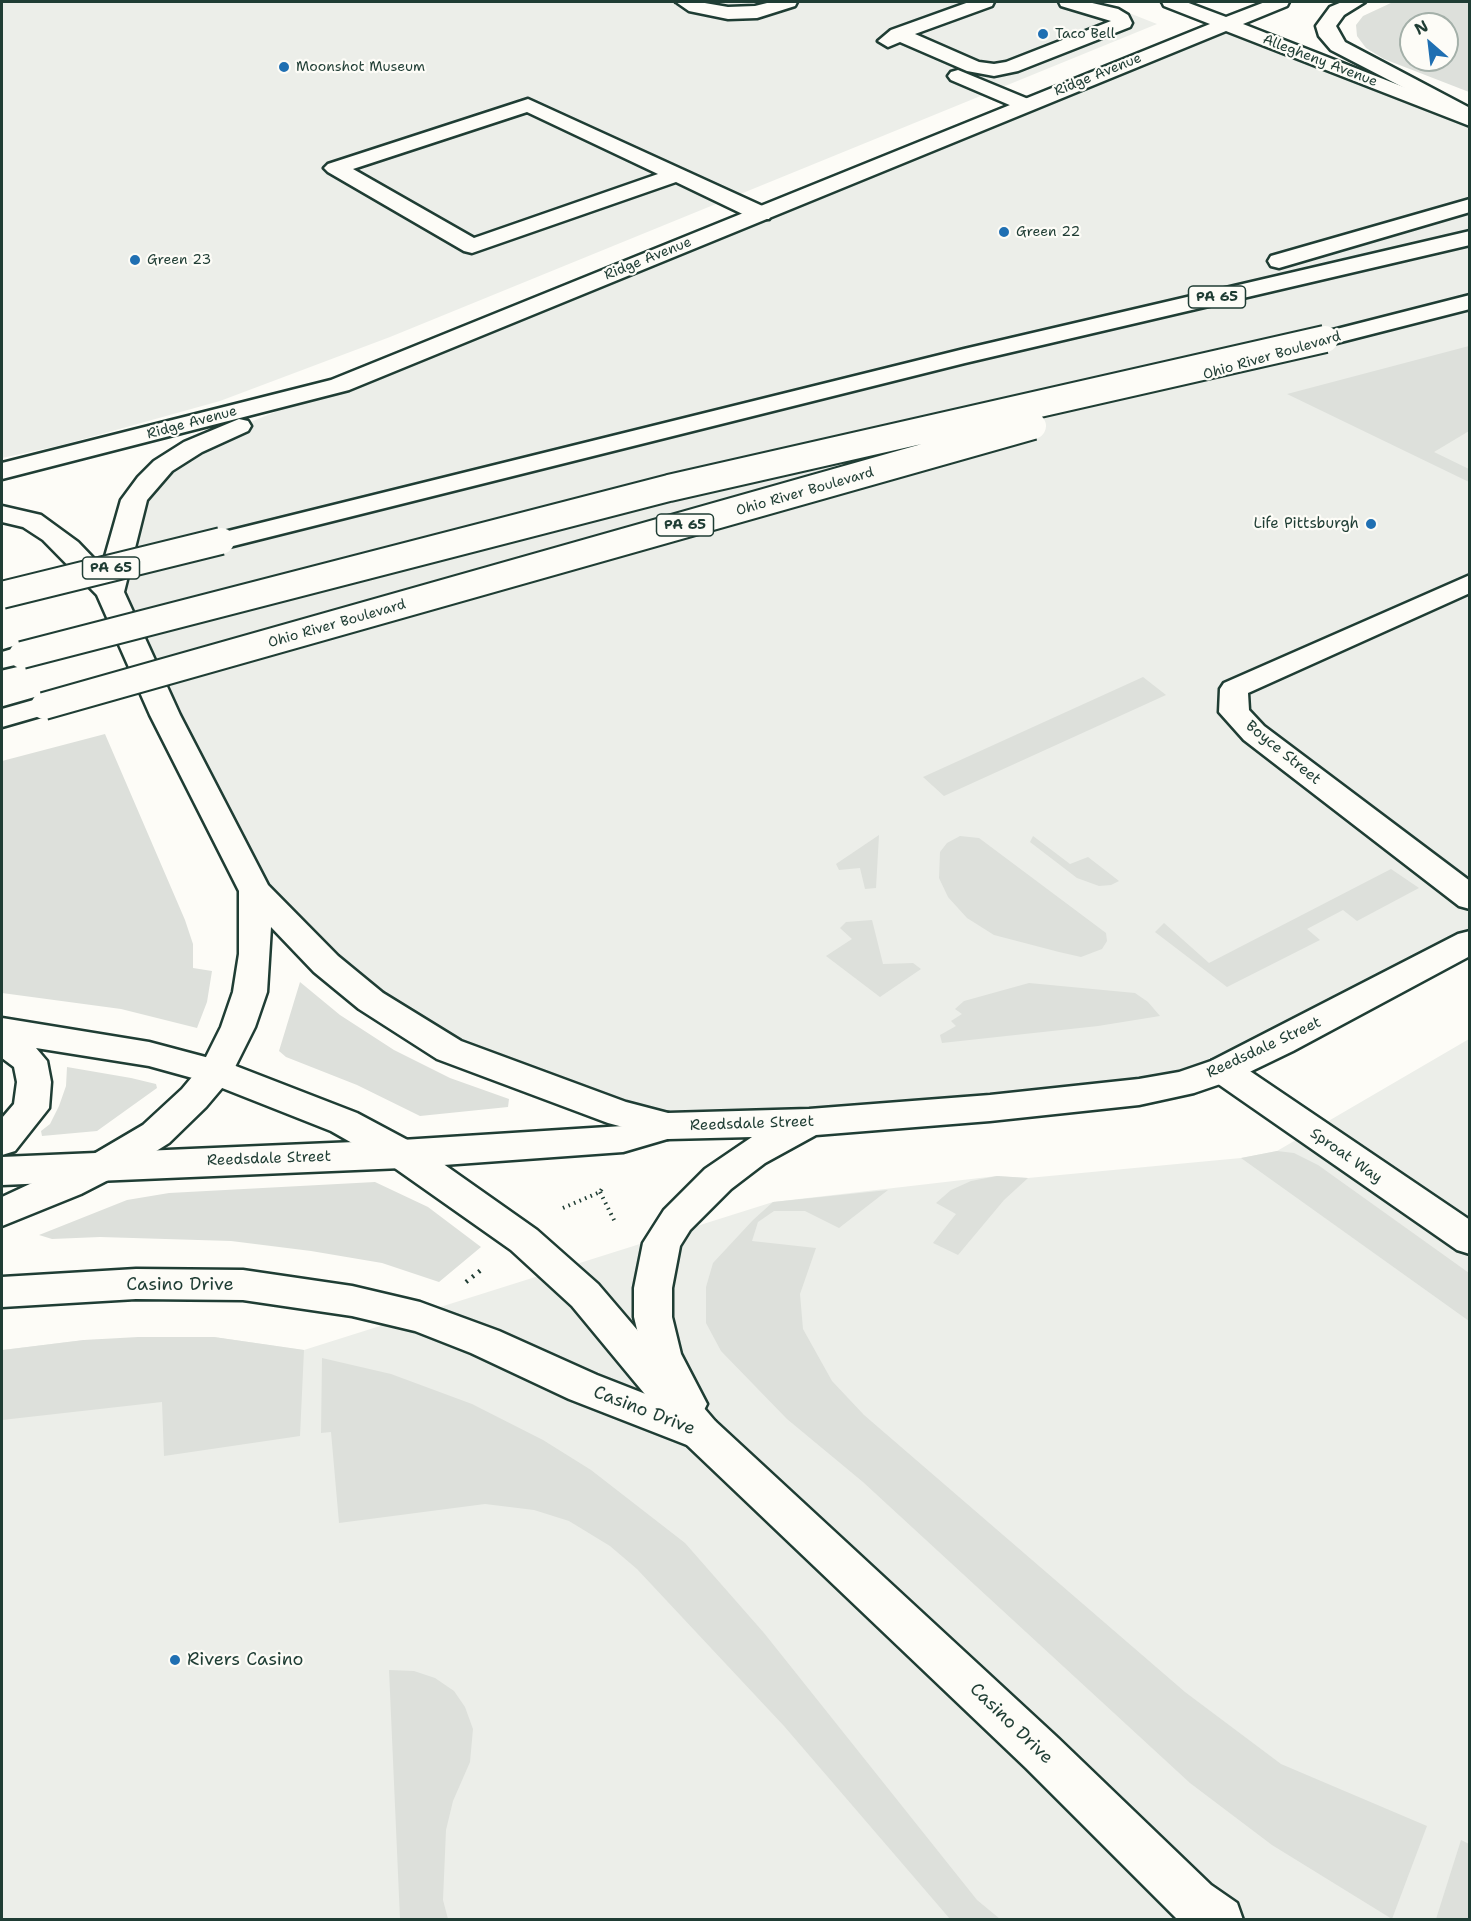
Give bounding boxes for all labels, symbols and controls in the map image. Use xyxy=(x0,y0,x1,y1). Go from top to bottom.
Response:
north arrow xyxy=(1399,12,1459,72)
text: N xyxy=(1411,15,1432,40)
place label: Taco Bell xyxy=(1055,26,1115,42)
marker: Taco Bell xyxy=(1036,27,1050,41)
street label: Allegheny Avenue xyxy=(1260,31,1380,91)
street label: Ridge Avenue xyxy=(1052,50,1144,100)
place label: Moonshot Museum xyxy=(296,59,425,75)
marker: Moonshot Museum xyxy=(277,60,291,74)
place label: Green 22 xyxy=(1016,224,1080,240)
marker: Green 22 xyxy=(997,225,1011,239)
street label: Ridge Avenue xyxy=(602,234,694,284)
place label: Green 23 xyxy=(147,252,211,268)
marker: Green 23 xyxy=(128,253,142,267)
road number: PA 65 xyxy=(1188,286,1246,308)
street label: Ohio River Boulevard xyxy=(1201,328,1343,384)
street label: Ridge Avenue xyxy=(145,403,239,443)
street label: Ohio River Boulevard xyxy=(734,464,876,520)
road number: PA 65 xyxy=(656,514,714,536)
place label: Life Pittsburgh xyxy=(1254,515,1359,533)
marker: Life Pittsburgh xyxy=(1364,517,1378,531)
road number: PA 65 xyxy=(82,557,140,579)
street label: Ohio River Boulevard xyxy=(266,596,408,652)
street label: Boyce Street xyxy=(1242,717,1324,789)
street label: Reedsdale Street xyxy=(1204,1014,1324,1082)
street label: Reedsdale Street xyxy=(690,1113,814,1135)
street label: Sproat Way xyxy=(1306,1125,1386,1187)
street label: Reedsdale Street xyxy=(207,1148,331,1170)
street label: Casino Drive xyxy=(126,1274,234,1296)
street label: Casino Drive xyxy=(590,1382,698,1440)
place label: Rivers Casino xyxy=(187,1649,303,1671)
marker: Rivers Casino xyxy=(168,1653,182,1667)
street label: Casino Drive xyxy=(965,1679,1057,1769)

